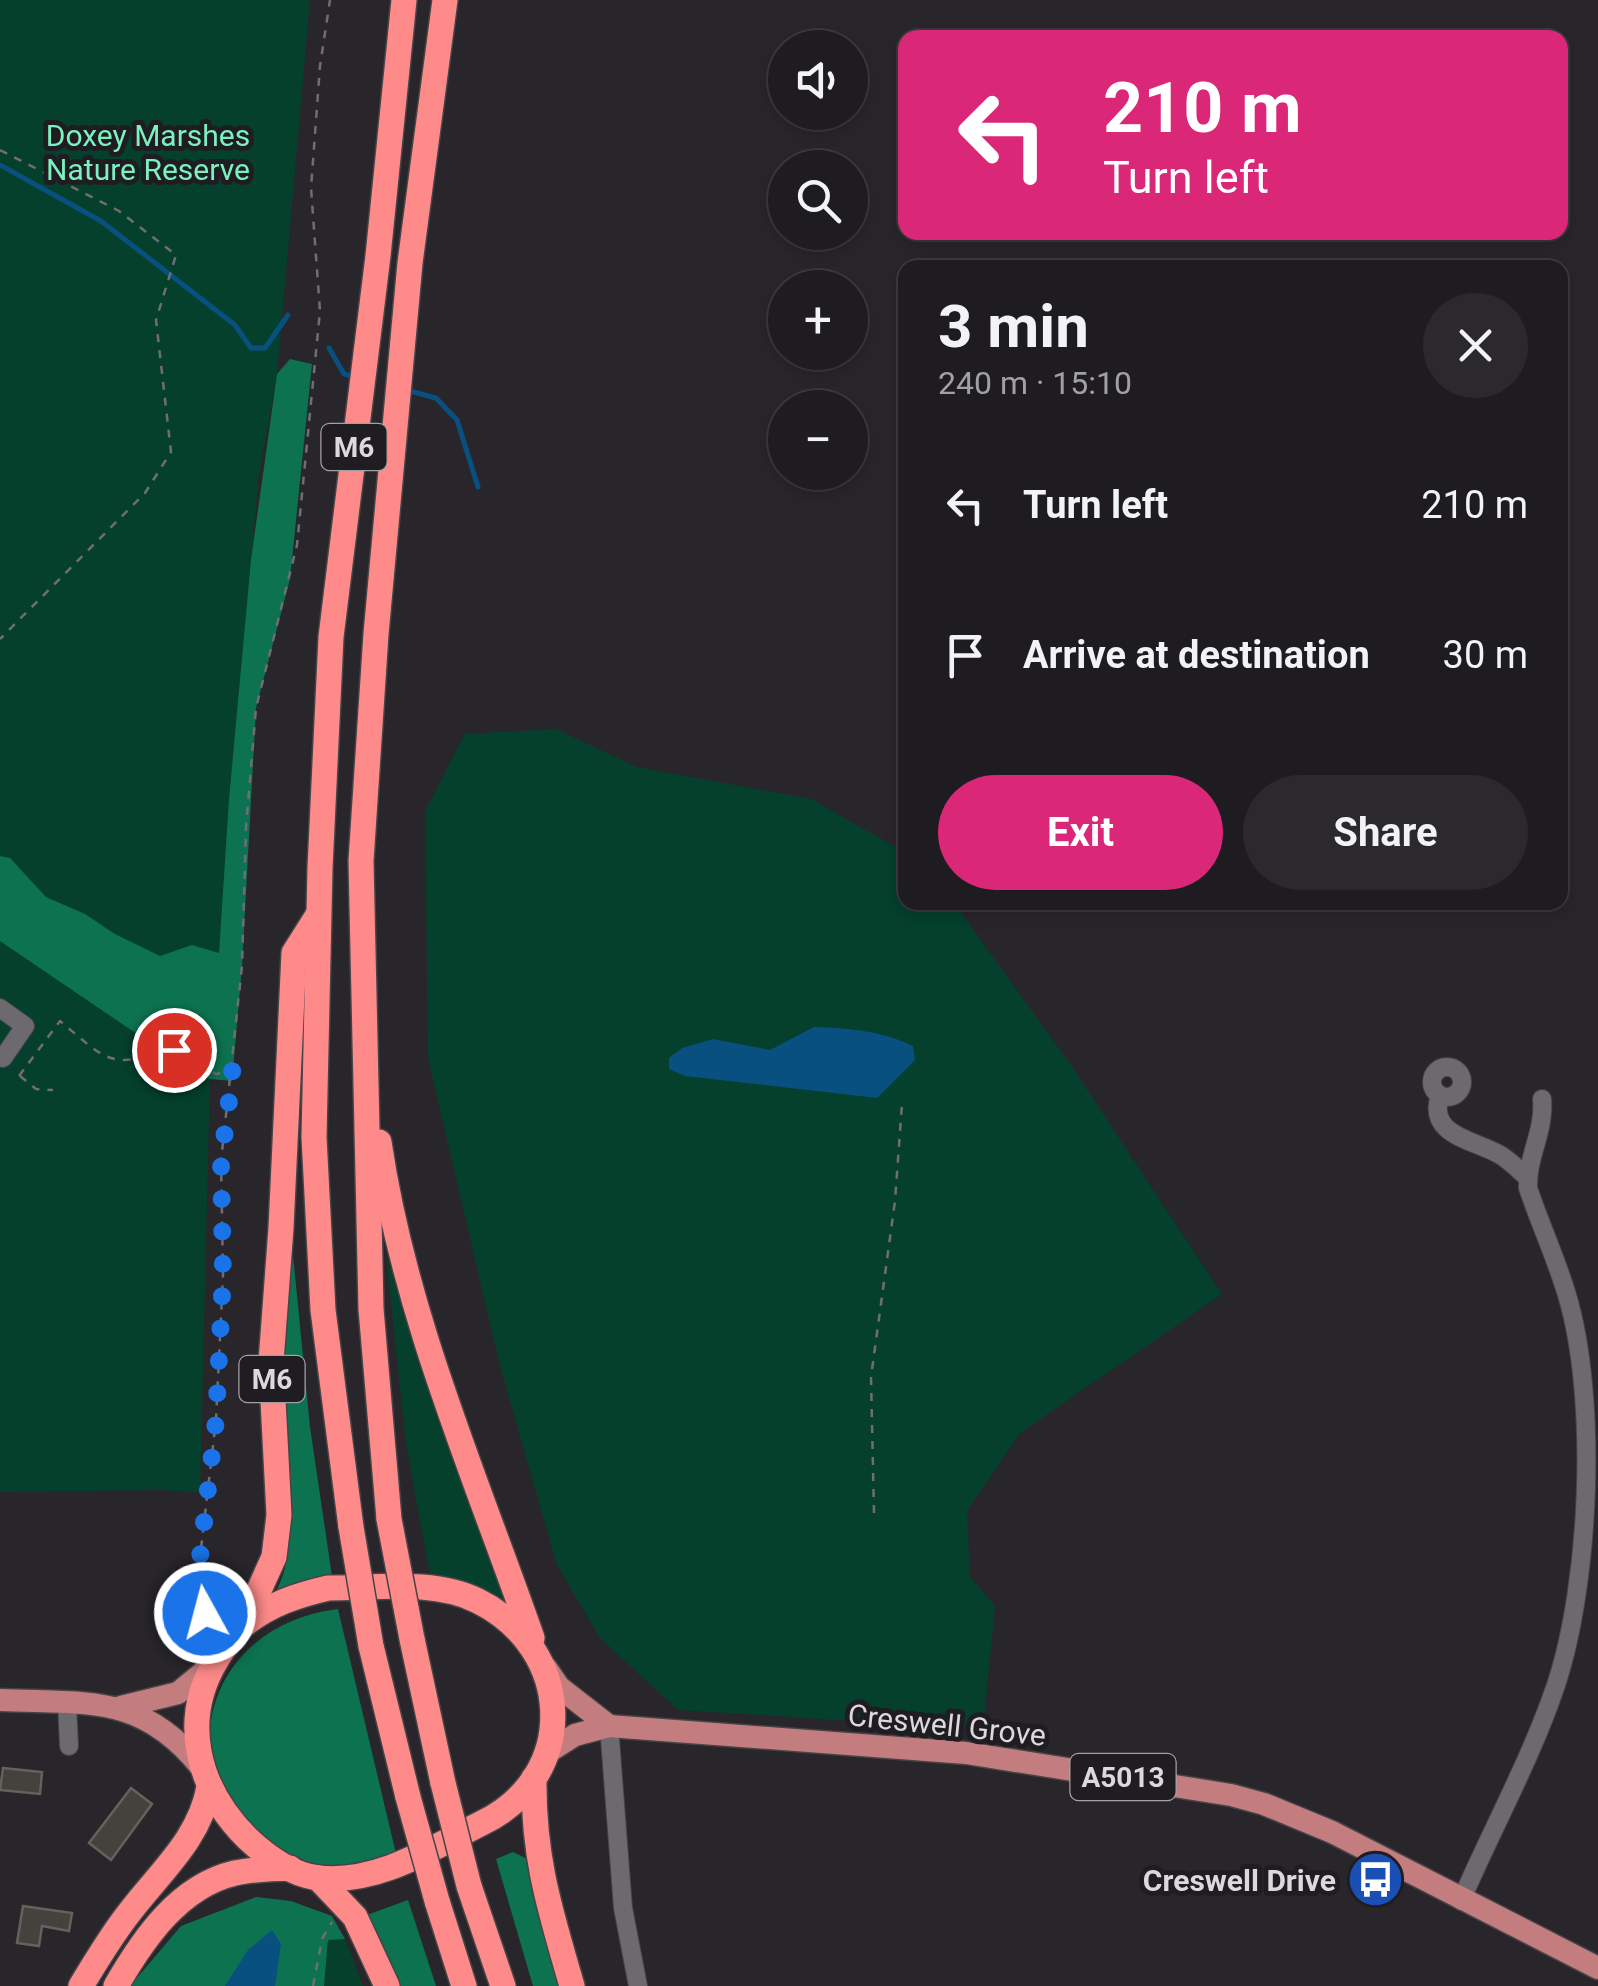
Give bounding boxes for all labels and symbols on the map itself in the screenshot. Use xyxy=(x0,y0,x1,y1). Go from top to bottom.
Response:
park label: Doxey Marshes Nature Reserve xyxy=(46,118,250,187)
road number: M6 xyxy=(322,424,386,470)
pin xyxy=(132,1008,217,1093)
road number: M6 xyxy=(240,1356,304,1402)
position arrow xyxy=(153,1561,257,1665)
street label: Creswell Grove xyxy=(846,1697,1048,1753)
road number: A5013 xyxy=(1070,1754,1176,1800)
bus stop icon: Creswell Drive xyxy=(1345,1850,1405,1910)
place label: Creswell Drive xyxy=(1143,1863,1336,1898)

